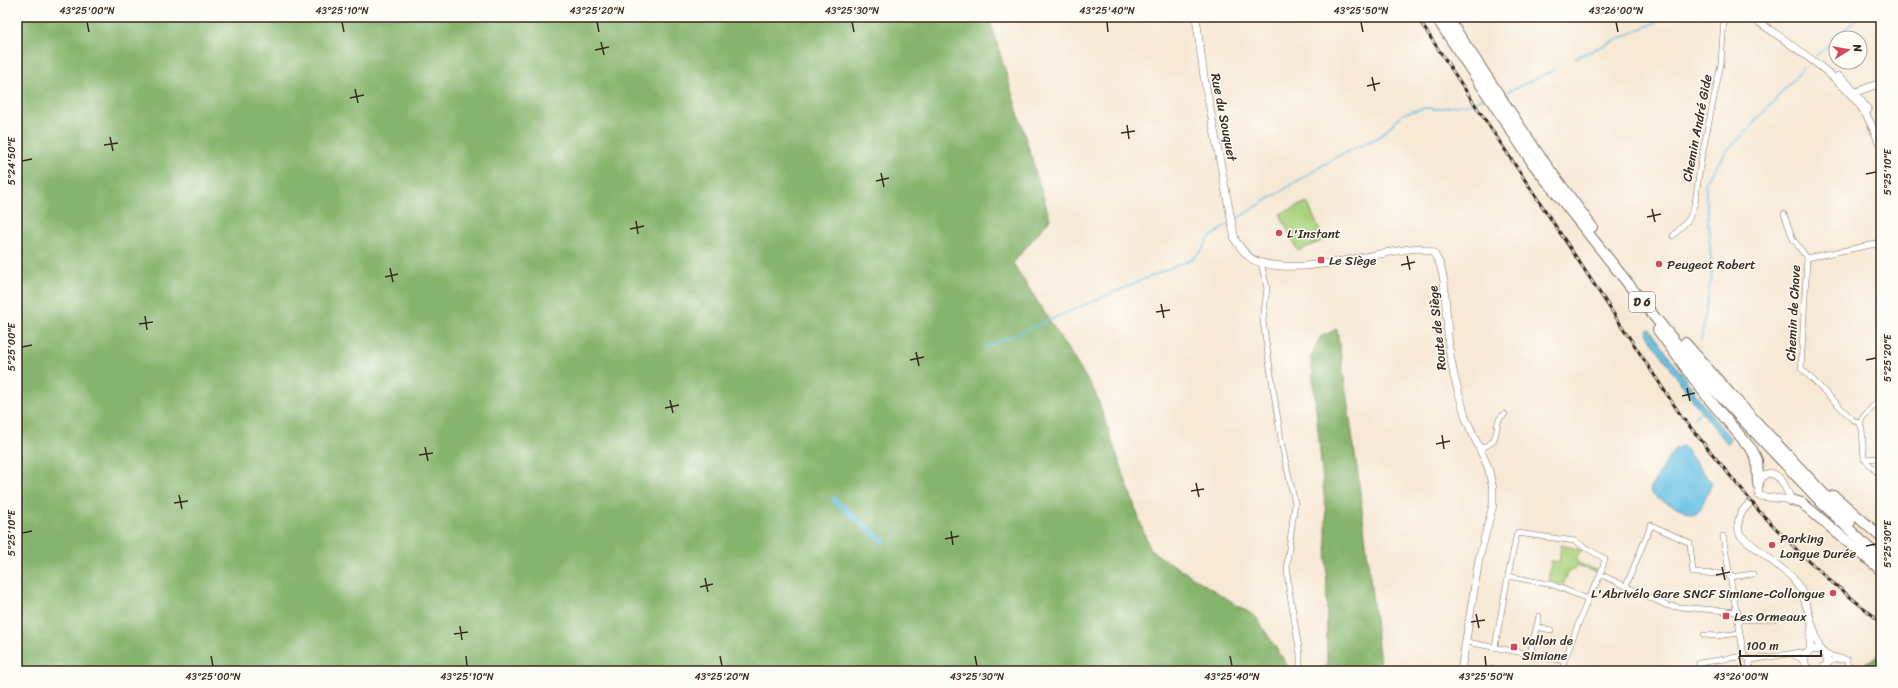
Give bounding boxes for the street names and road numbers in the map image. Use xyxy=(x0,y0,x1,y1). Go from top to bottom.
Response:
street label: Rue du Souquet xyxy=(1204,71,1244,164)
street label: Chemin André Gide xyxy=(1675,72,1719,184)
street label: Chemin de Chave xyxy=(1779,264,1807,362)
street label: Route de Siège xyxy=(1421,285,1453,371)
road number: D 6 xyxy=(1629,292,1655,312)

